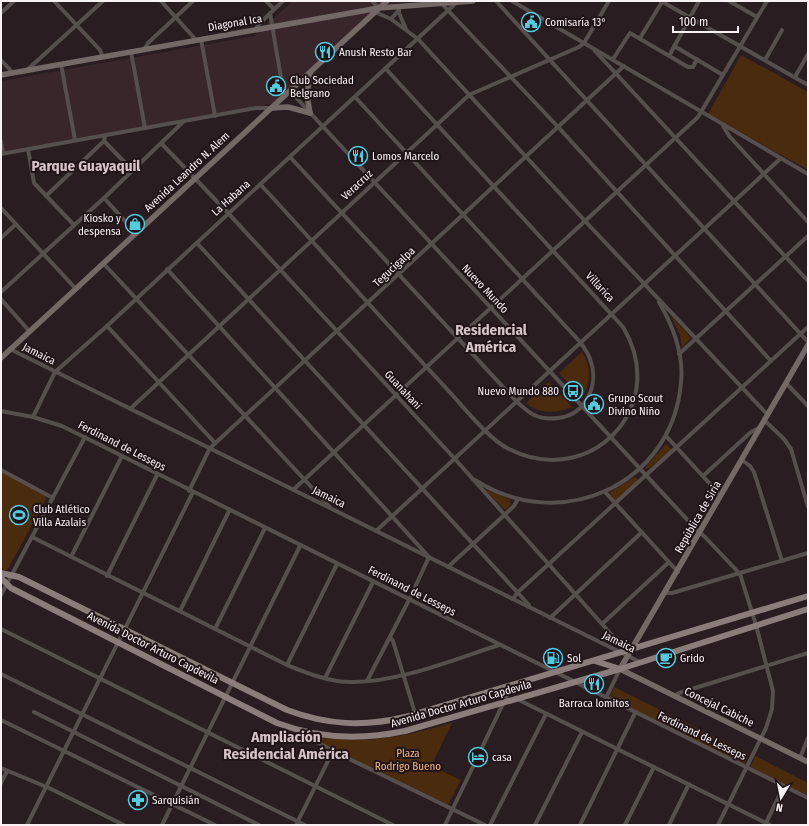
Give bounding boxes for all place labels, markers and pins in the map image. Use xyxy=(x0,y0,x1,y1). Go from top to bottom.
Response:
public building icon: Comisaría 13° xyxy=(520,11,542,33)
place label: Comisaría 13° xyxy=(545,16,606,29)
restaurant icon: Anush Resto Bar xyxy=(314,41,336,63)
place label: Anush Resto Bar xyxy=(339,46,413,59)
place label: Club Sociedad Belgrano xyxy=(290,74,354,100)
public building icon: Club Sociedad Belgrano xyxy=(265,75,287,97)
restaurant icon: Lomos Marcelo xyxy=(347,145,369,167)
place label: Lomos Marcelo xyxy=(372,150,439,163)
place label: Kiosko y despensa xyxy=(78,212,121,238)
shop icon: Kiosko y despensa xyxy=(124,213,146,235)
bus stop icon: Nuevo Mundo 880 xyxy=(562,380,584,402)
place label: Nuevo Mundo 880 xyxy=(478,385,559,398)
place label: Grupo Scout Divino Niño xyxy=(608,392,664,418)
public building icon: Grupo Scout Divino Niño xyxy=(583,393,605,415)
place label: Club Atlético Villa Azalais xyxy=(33,503,90,529)
sports icon: Club Atlético Villa Azalais xyxy=(8,504,30,526)
fuel station icon: Sol xyxy=(542,647,564,669)
cafe icon: Grido xyxy=(655,647,677,669)
place label: Sol xyxy=(567,652,581,665)
place label: Grido xyxy=(680,652,705,665)
restaurant icon: Barraca lomitos xyxy=(583,673,605,695)
place label: Barraca lomitos xyxy=(559,697,630,710)
hotel icon: casa xyxy=(467,746,489,768)
place label: casa xyxy=(492,751,512,764)
pharmacy icon: Sarquisián xyxy=(127,789,149,811)
place label: Sarquisián xyxy=(152,794,199,807)

